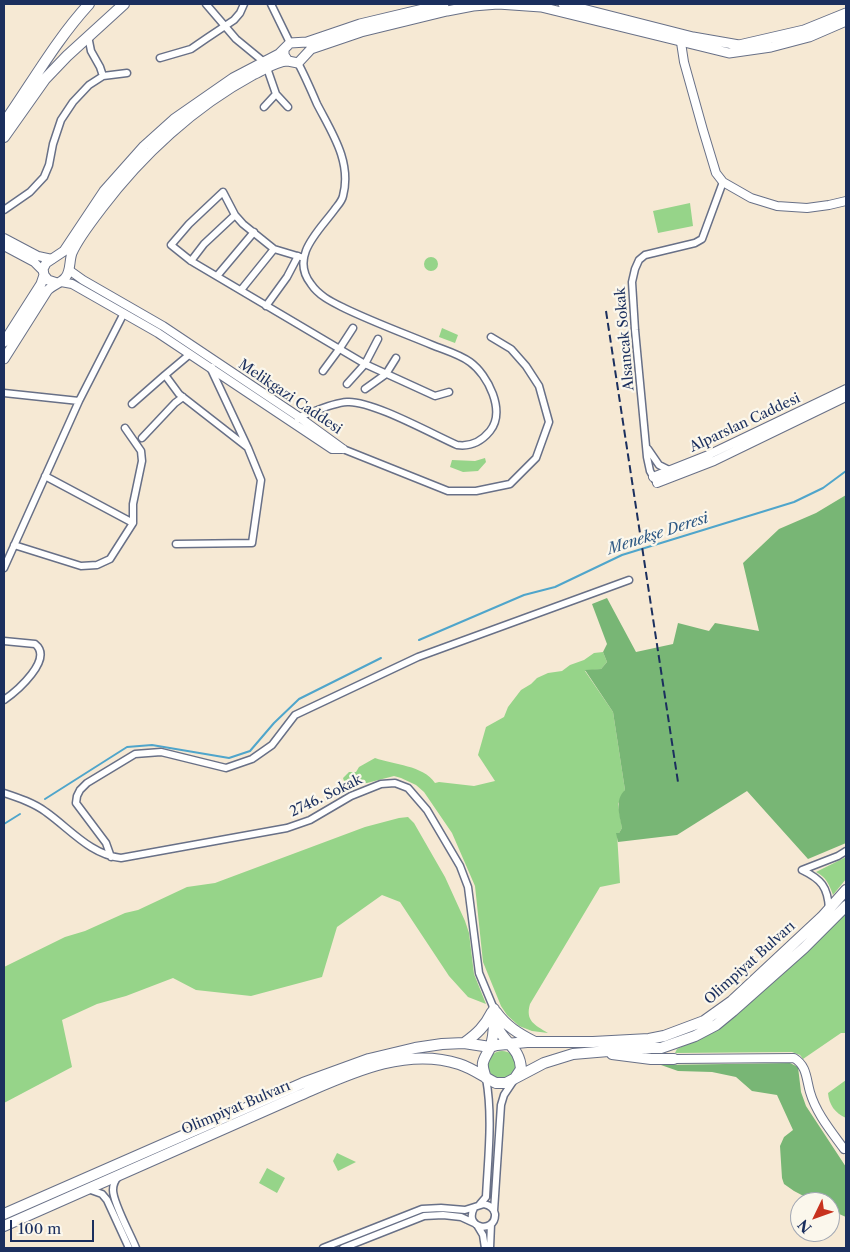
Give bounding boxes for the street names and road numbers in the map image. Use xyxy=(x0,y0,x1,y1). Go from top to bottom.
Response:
street label: Alsancak Sokak xyxy=(612,287,638,391)
street label: Melikgazi Caddesi xyxy=(235,356,345,438)
street label: Alparslan Caddesi xyxy=(687,390,803,456)
street label: 2746. Sokak xyxy=(287,771,365,821)
street label: Olimpiyat Bulvarı xyxy=(701,918,799,1008)
street label: Olimpiyat Bulvarı xyxy=(179,1078,293,1138)

